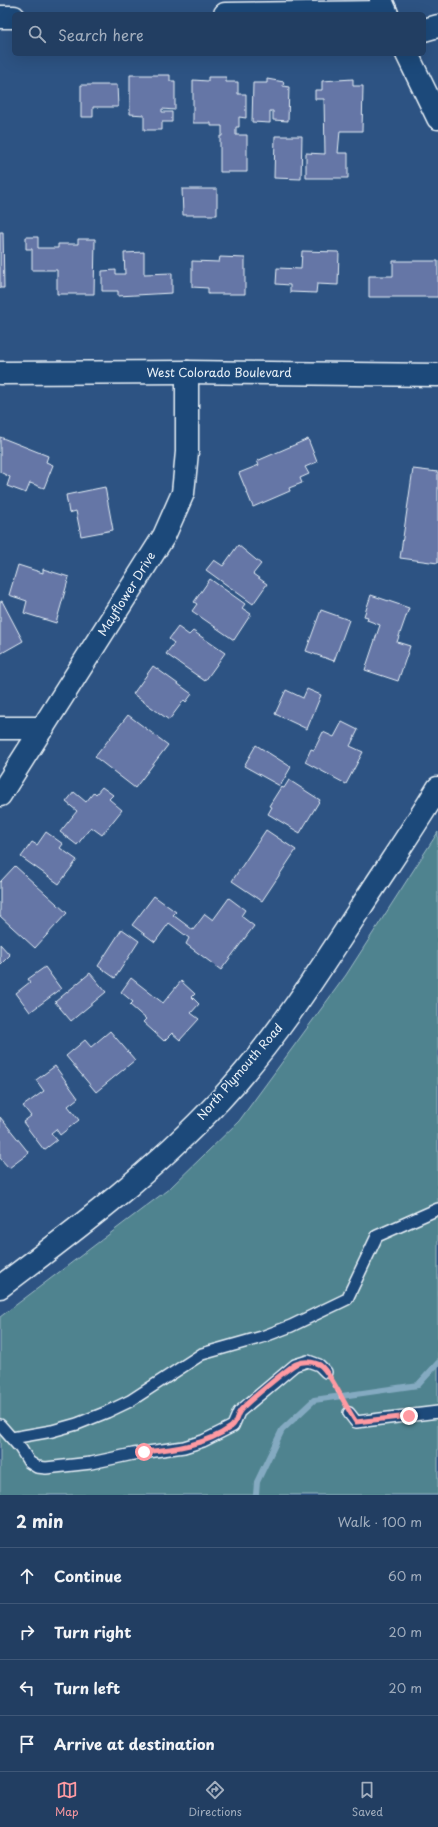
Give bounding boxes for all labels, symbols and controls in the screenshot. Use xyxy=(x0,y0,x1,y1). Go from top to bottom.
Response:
search box xyxy=(12,12,426,56)
icon: search xyxy=(26,23,48,45)
text: Search here xyxy=(58,23,144,46)
street label: West Colorado Boulevard xyxy=(146,363,292,381)
street label: Mayflower Drive xyxy=(93,548,159,639)
street label: North Plymouth Road xyxy=(192,1019,286,1124)
route end xyxy=(400,1407,418,1425)
route start xyxy=(135,1443,153,1461)
text: 2 min xyxy=(16,1508,63,1534)
text: Walk · 100 m xyxy=(338,1512,422,1531)
text: Continue xyxy=(54,1564,122,1587)
icon: ahead xyxy=(16,1565,38,1587)
text: 60 m xyxy=(388,1566,422,1585)
text: Turn right xyxy=(54,1620,131,1643)
icon: right xyxy=(16,1621,38,1643)
text: 20 m xyxy=(388,1622,422,1641)
text: Turn left xyxy=(54,1676,120,1699)
icon: left xyxy=(16,1677,38,1699)
text: 20 m xyxy=(388,1678,422,1697)
text: Arrive at destination xyxy=(54,1732,215,1755)
icon: arrive xyxy=(16,1733,38,1755)
tab: Map xyxy=(55,1779,78,1820)
tab: Directions xyxy=(188,1779,242,1820)
tab: Saved xyxy=(352,1779,383,1820)

